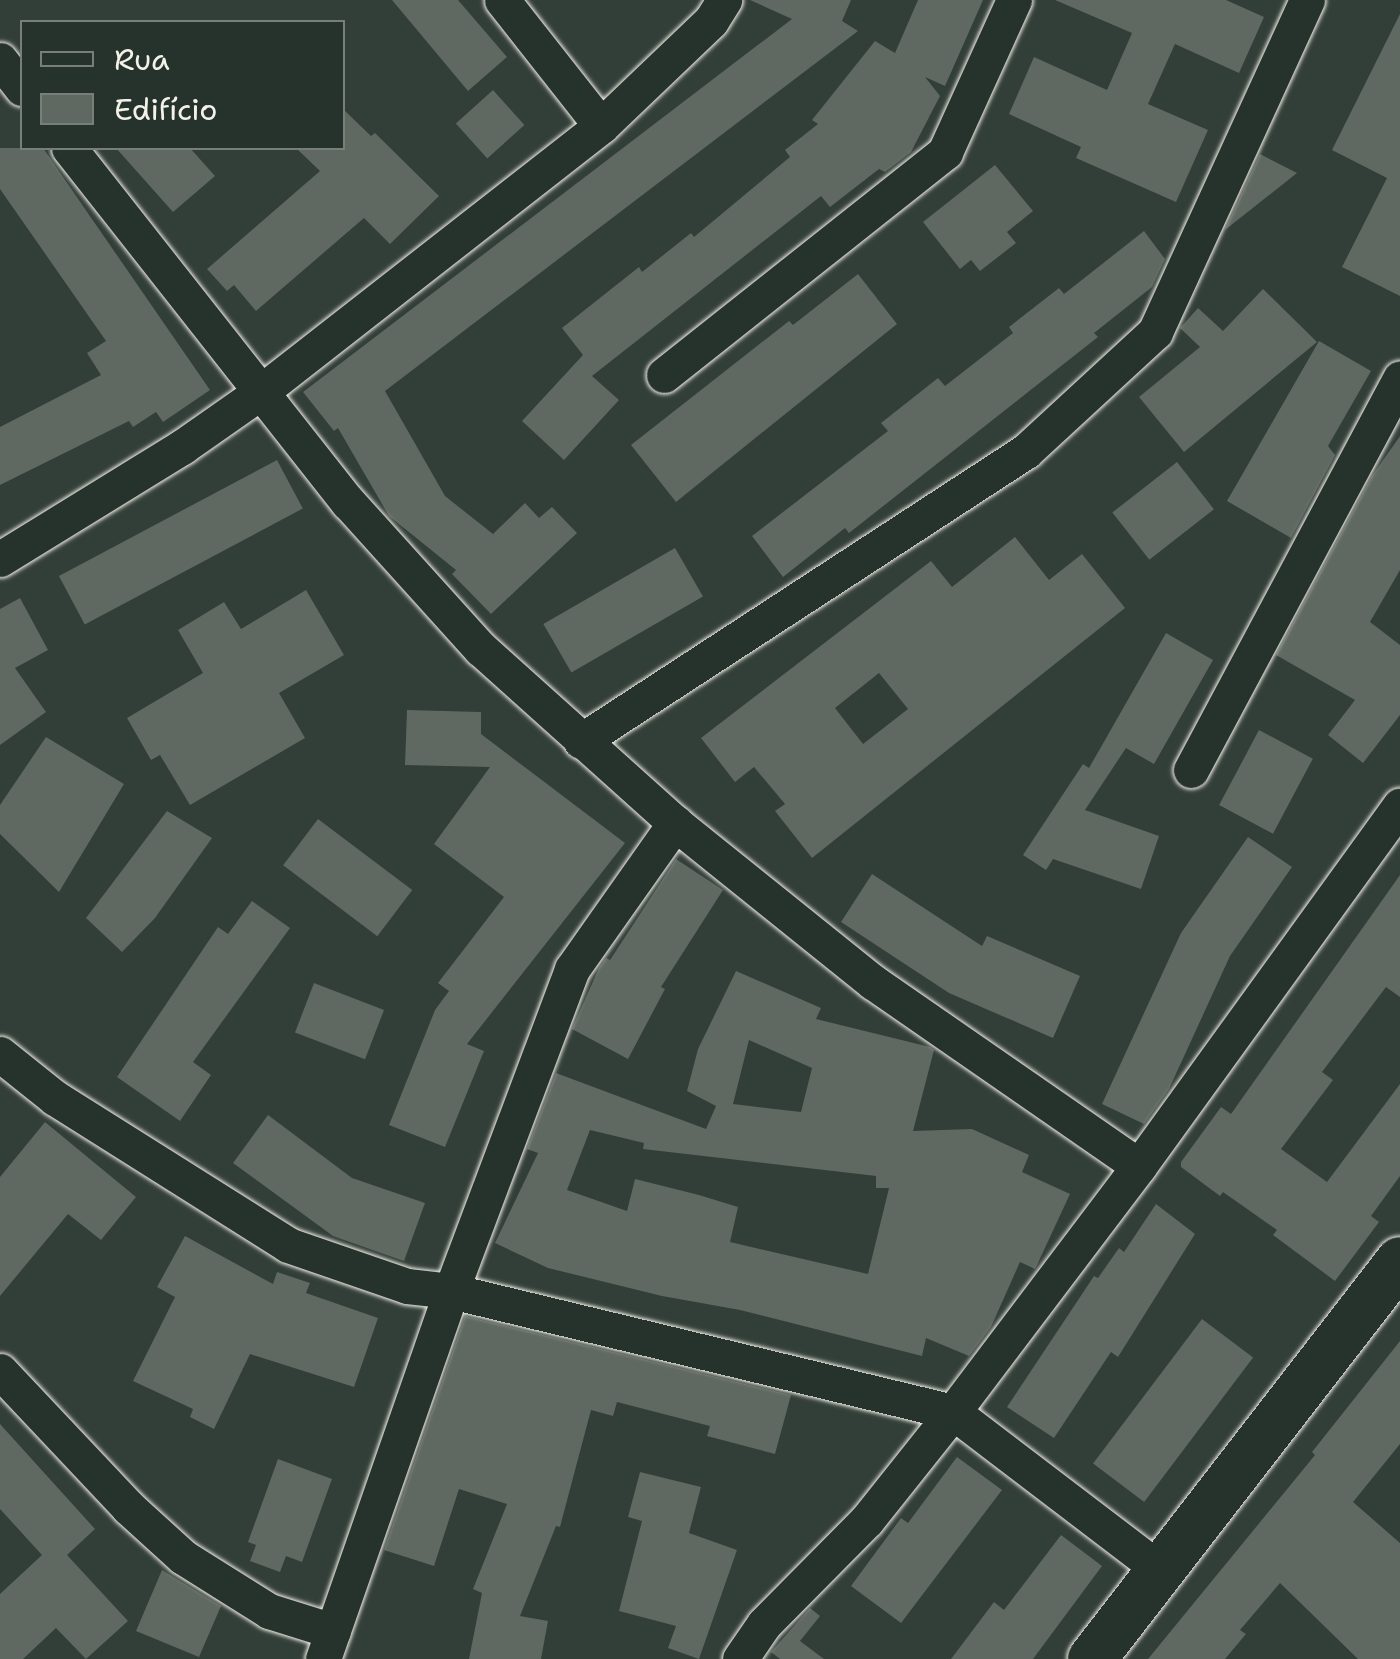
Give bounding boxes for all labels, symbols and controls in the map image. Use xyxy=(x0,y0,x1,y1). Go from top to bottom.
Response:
legend xyxy=(20,20,345,150)
text: Rua xyxy=(114,39,170,80)
text: Edifício xyxy=(114,89,218,130)

